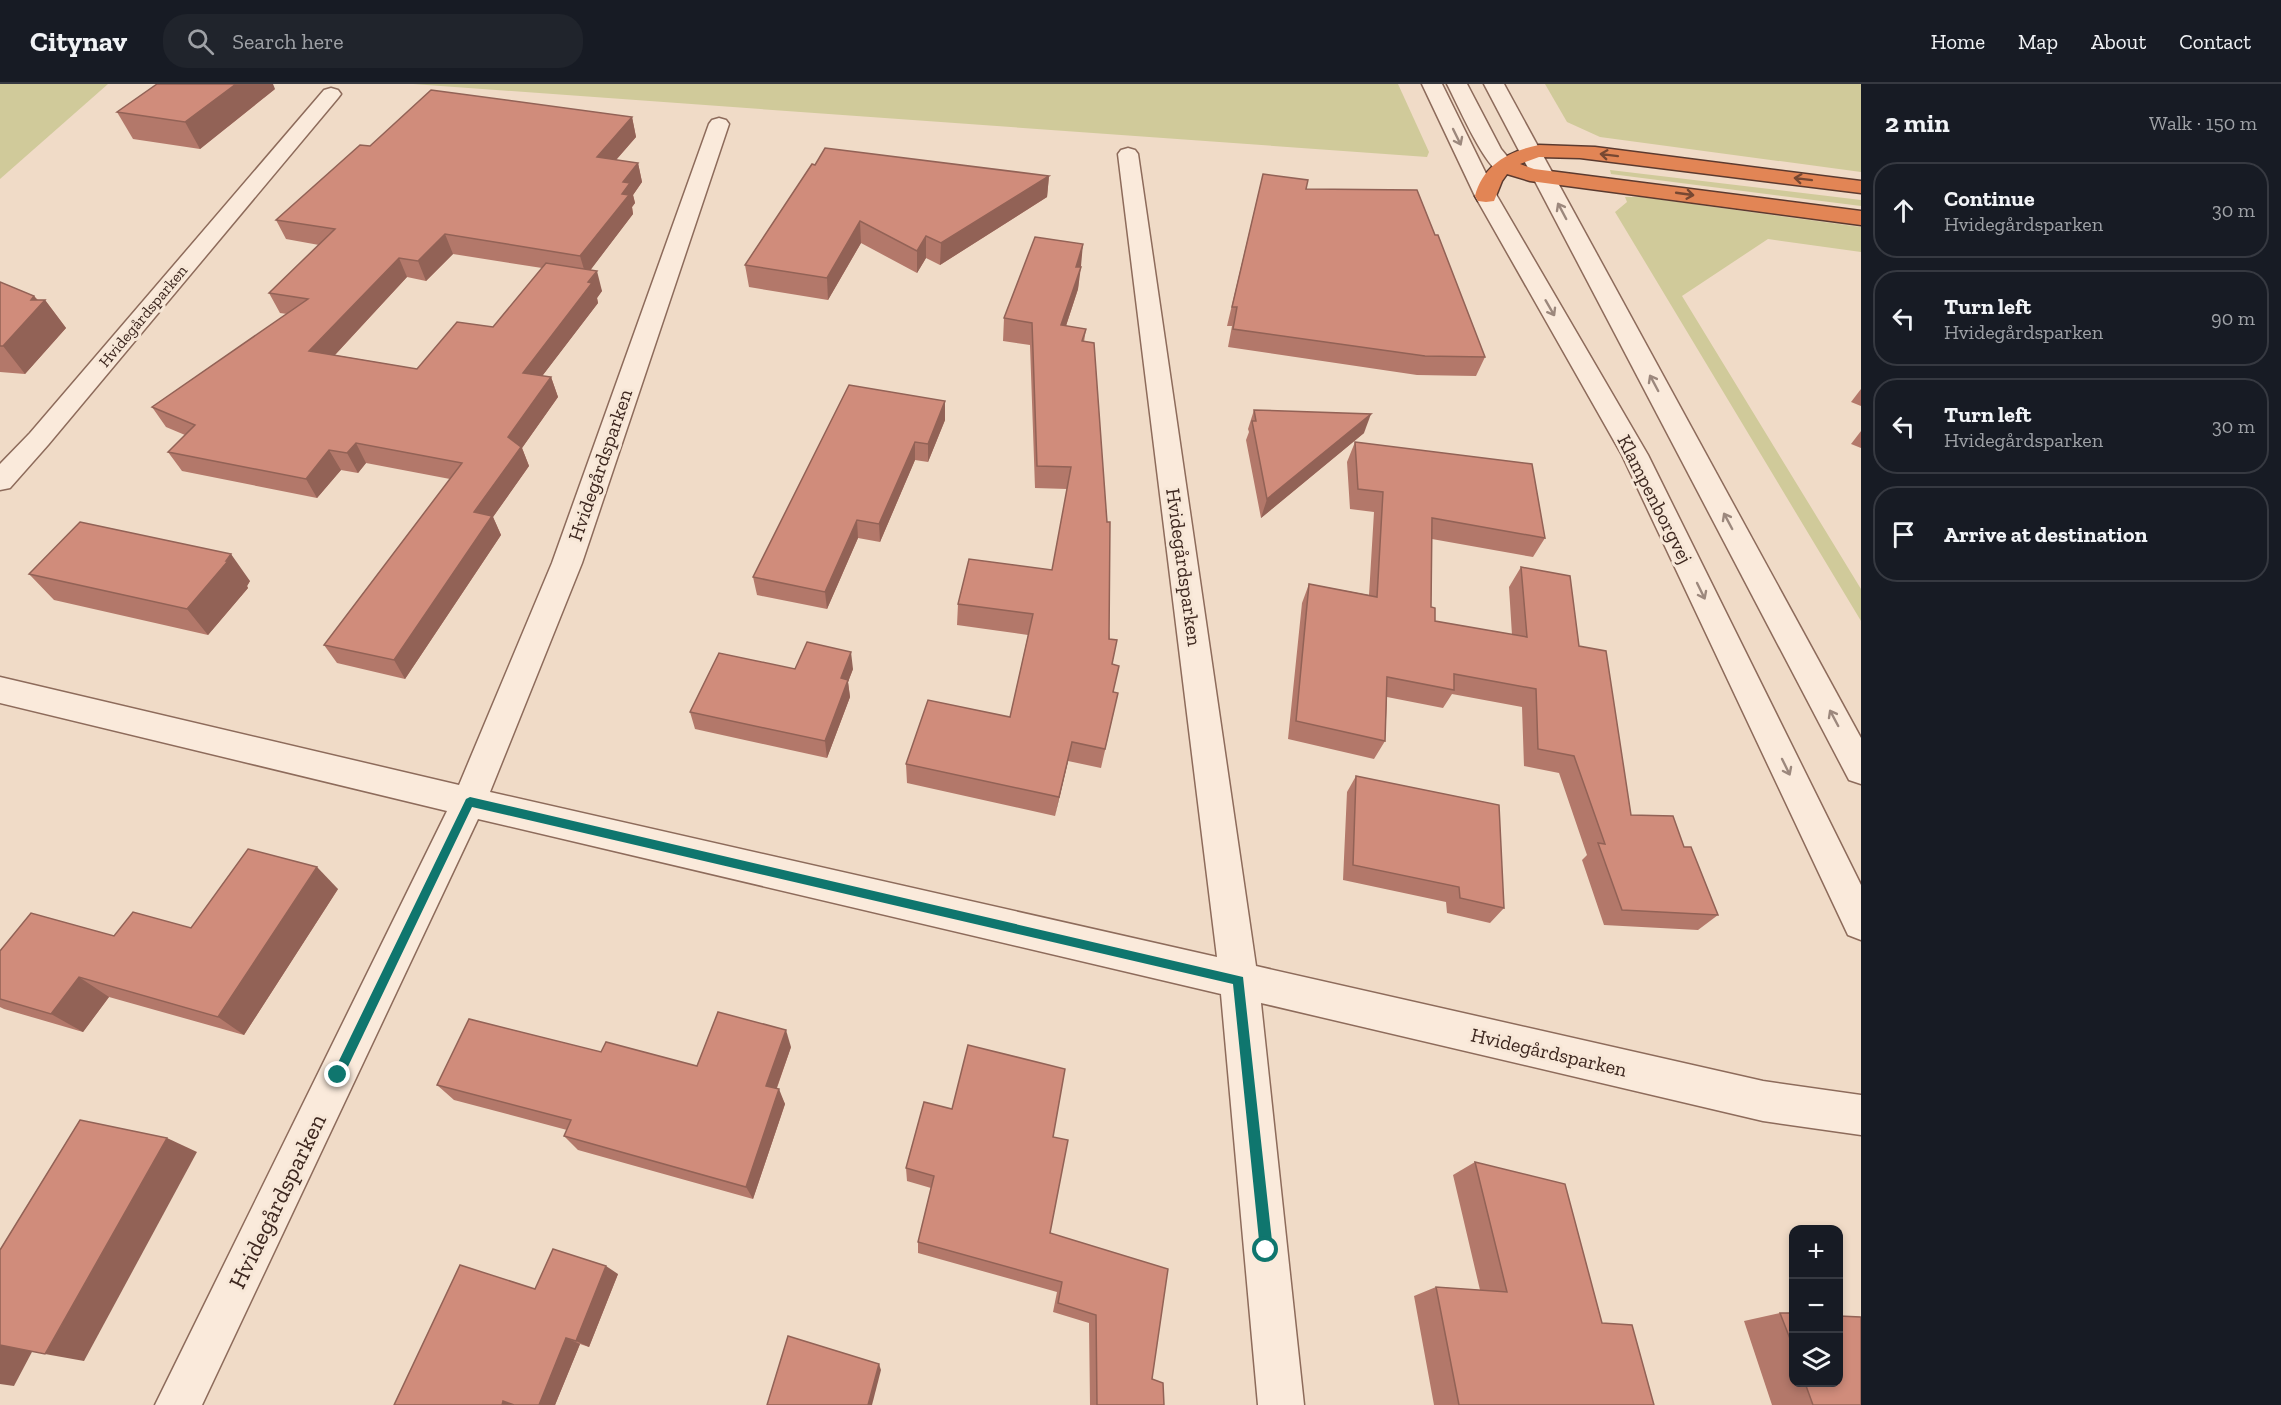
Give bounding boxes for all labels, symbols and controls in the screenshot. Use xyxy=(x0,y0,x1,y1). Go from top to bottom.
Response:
search box xyxy=(163,14,583,68)
text: Citynav xyxy=(30,25,127,58)
icon: search xyxy=(184,25,217,58)
text: Search here xyxy=(232,28,344,55)
text: Home xyxy=(1931,29,1985,54)
text: Map xyxy=(2018,29,2058,54)
text: About xyxy=(2091,29,2146,54)
text: Contact xyxy=(2179,29,2251,54)
text: 2 min xyxy=(1885,107,1950,139)
text: Walk · 150 m xyxy=(2149,111,2257,135)
one-way arrow xyxy=(1452,127,1464,145)
one-way arrow xyxy=(1600,149,1620,160)
one-way arrow xyxy=(1794,174,1813,185)
text: Continue xyxy=(1944,185,2035,212)
one-way arrow xyxy=(1674,189,1694,200)
icon: ahead xyxy=(1887,194,1920,227)
text: 30 m xyxy=(2212,198,2255,222)
one-way arrow xyxy=(1556,203,1568,220)
text: Hvidegårdsparken xyxy=(1944,212,2103,236)
street label: Hvidegårdsparken xyxy=(95,260,192,371)
text: Turn left xyxy=(1944,293,2031,320)
one-way arrow xyxy=(1544,299,1556,316)
icon: left xyxy=(1887,302,1920,335)
text: 90 m xyxy=(2211,306,2255,330)
text: Hvidegårdsparken xyxy=(1944,320,2103,344)
one-way arrow xyxy=(1648,375,1660,392)
street label: Hvidegårdsparken xyxy=(563,385,637,544)
text: Turn left xyxy=(1944,401,2031,428)
icon: left xyxy=(1887,410,1920,443)
text: 30 m xyxy=(2212,414,2255,438)
text: Hvidegårdsparken xyxy=(1944,428,2103,452)
street label: Klampenborgvej xyxy=(1612,430,1698,568)
street label: Hvidegårdsparken xyxy=(1161,487,1207,648)
one-way arrow xyxy=(1722,512,1733,530)
icon: arrive xyxy=(1887,518,1920,551)
text: Arrive at destination xyxy=(1944,521,2147,548)
one-way arrow xyxy=(1695,582,1707,600)
one-way arrow xyxy=(1827,710,1839,728)
one-way arrow xyxy=(1780,757,1792,775)
street label: Hvidegårdsparken xyxy=(1469,1022,1630,1082)
route end xyxy=(324,1061,350,1087)
street label: Hvidegårdsparken xyxy=(222,1109,332,1293)
map controls xyxy=(1789,1225,1843,1387)
button: + xyxy=(1789,1225,1843,1279)
route start xyxy=(1252,1236,1278,1262)
button: − xyxy=(1789,1279,1843,1333)
button: layers xyxy=(1789,1333,1843,1387)

